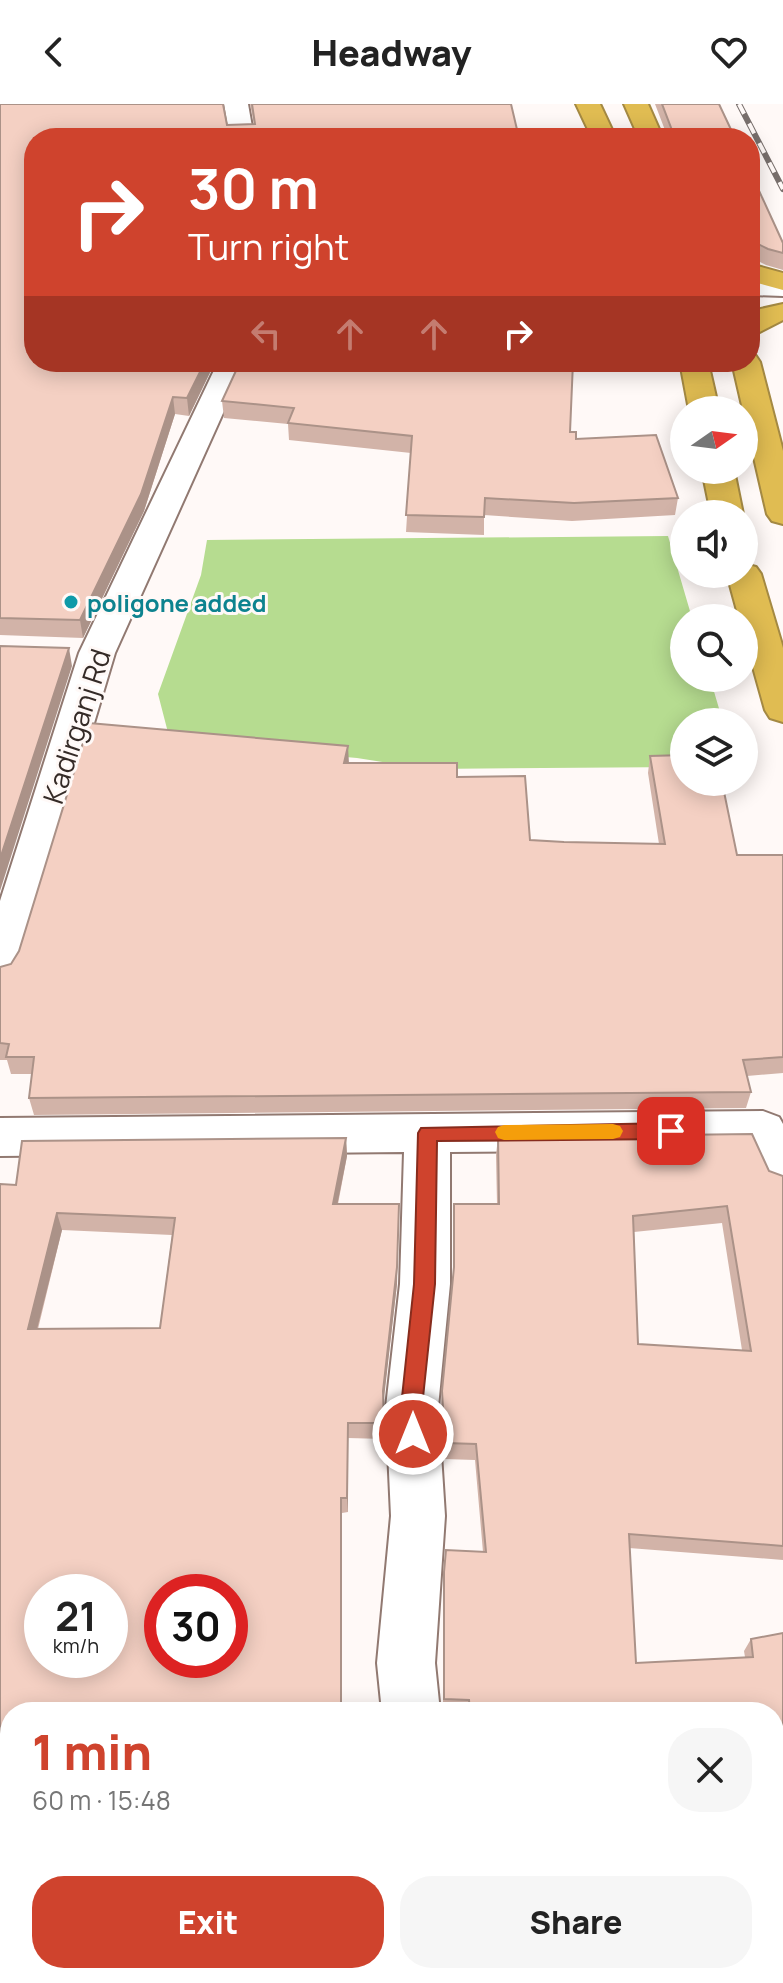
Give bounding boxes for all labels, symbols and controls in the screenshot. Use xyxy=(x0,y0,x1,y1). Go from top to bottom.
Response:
text: Headway xyxy=(311,28,472,77)
icon: back xyxy=(32,30,76,74)
icon: heart xyxy=(707,30,751,74)
text: 30 m xyxy=(188,149,319,226)
icon: right xyxy=(56,160,160,264)
text: Turn right xyxy=(188,222,349,271)
icon: left xyxy=(244,312,288,356)
icon: ahead xyxy=(328,312,372,356)
icon: ahead xyxy=(412,312,456,356)
icon: right xyxy=(496,312,540,356)
north arrow xyxy=(670,396,758,484)
map controls xyxy=(670,396,758,796)
button: sound xyxy=(670,500,758,588)
place label: poligone added xyxy=(87,586,266,619)
marker: poligone added xyxy=(62,593,80,611)
button: search xyxy=(670,604,758,692)
street label: Kadirganj Rd xyxy=(33,644,119,808)
button: layers xyxy=(670,708,758,796)
pin xyxy=(637,1097,705,1165)
icon: arrive xyxy=(649,1109,693,1153)
position arrow xyxy=(371,1392,455,1476)
speed limit sign: 30 xyxy=(144,1574,248,1678)
text: 21 xyxy=(55,1588,97,1643)
text: km/h xyxy=(53,1632,99,1659)
text: 1 min xyxy=(32,1719,152,1784)
button: close xyxy=(668,1728,752,1812)
text: 60 m · 15:48 xyxy=(32,1782,171,1818)
button: Exit xyxy=(32,1876,384,1968)
button: Share xyxy=(400,1876,752,1968)

